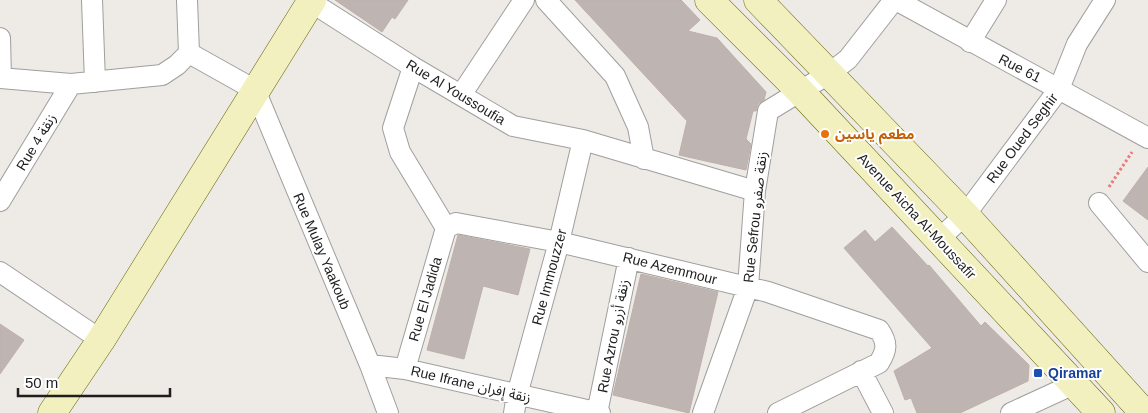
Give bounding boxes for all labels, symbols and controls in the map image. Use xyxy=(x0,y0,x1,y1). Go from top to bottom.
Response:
street label: Rue 61 xyxy=(996,51,1044,85)
street label: Rue Al Youssoufia xyxy=(404,56,509,128)
street label: Rue Oued Seghir xyxy=(983,90,1061,186)
street label: Rue 4 زنقة xyxy=(13,111,60,174)
place label: مطعم ياسين xyxy=(835,126,914,145)
marker: مطعم ياسين xyxy=(819,128,831,140)
street label: Rue Sefrou زنقة صفرو xyxy=(740,150,771,284)
street label: Avenue Aicha Al-Moussafir xyxy=(854,150,980,283)
street label: Rue Mulay Yaakoub xyxy=(290,190,354,312)
street label: Rue Immouzzer xyxy=(528,227,570,327)
street label: Rue Azemmour xyxy=(621,249,719,288)
street label: Rue El Jadida xyxy=(405,255,445,343)
street label: Rue Azrou زنقة أزرو xyxy=(593,278,633,394)
street label: Rue Ifrane زنقة إفران xyxy=(409,362,533,408)
place label: Qiramar xyxy=(1048,365,1102,381)
scale bar xyxy=(18,366,170,398)
marker: Qiramar xyxy=(1032,367,1044,379)
text: 50 m xyxy=(25,374,58,391)

